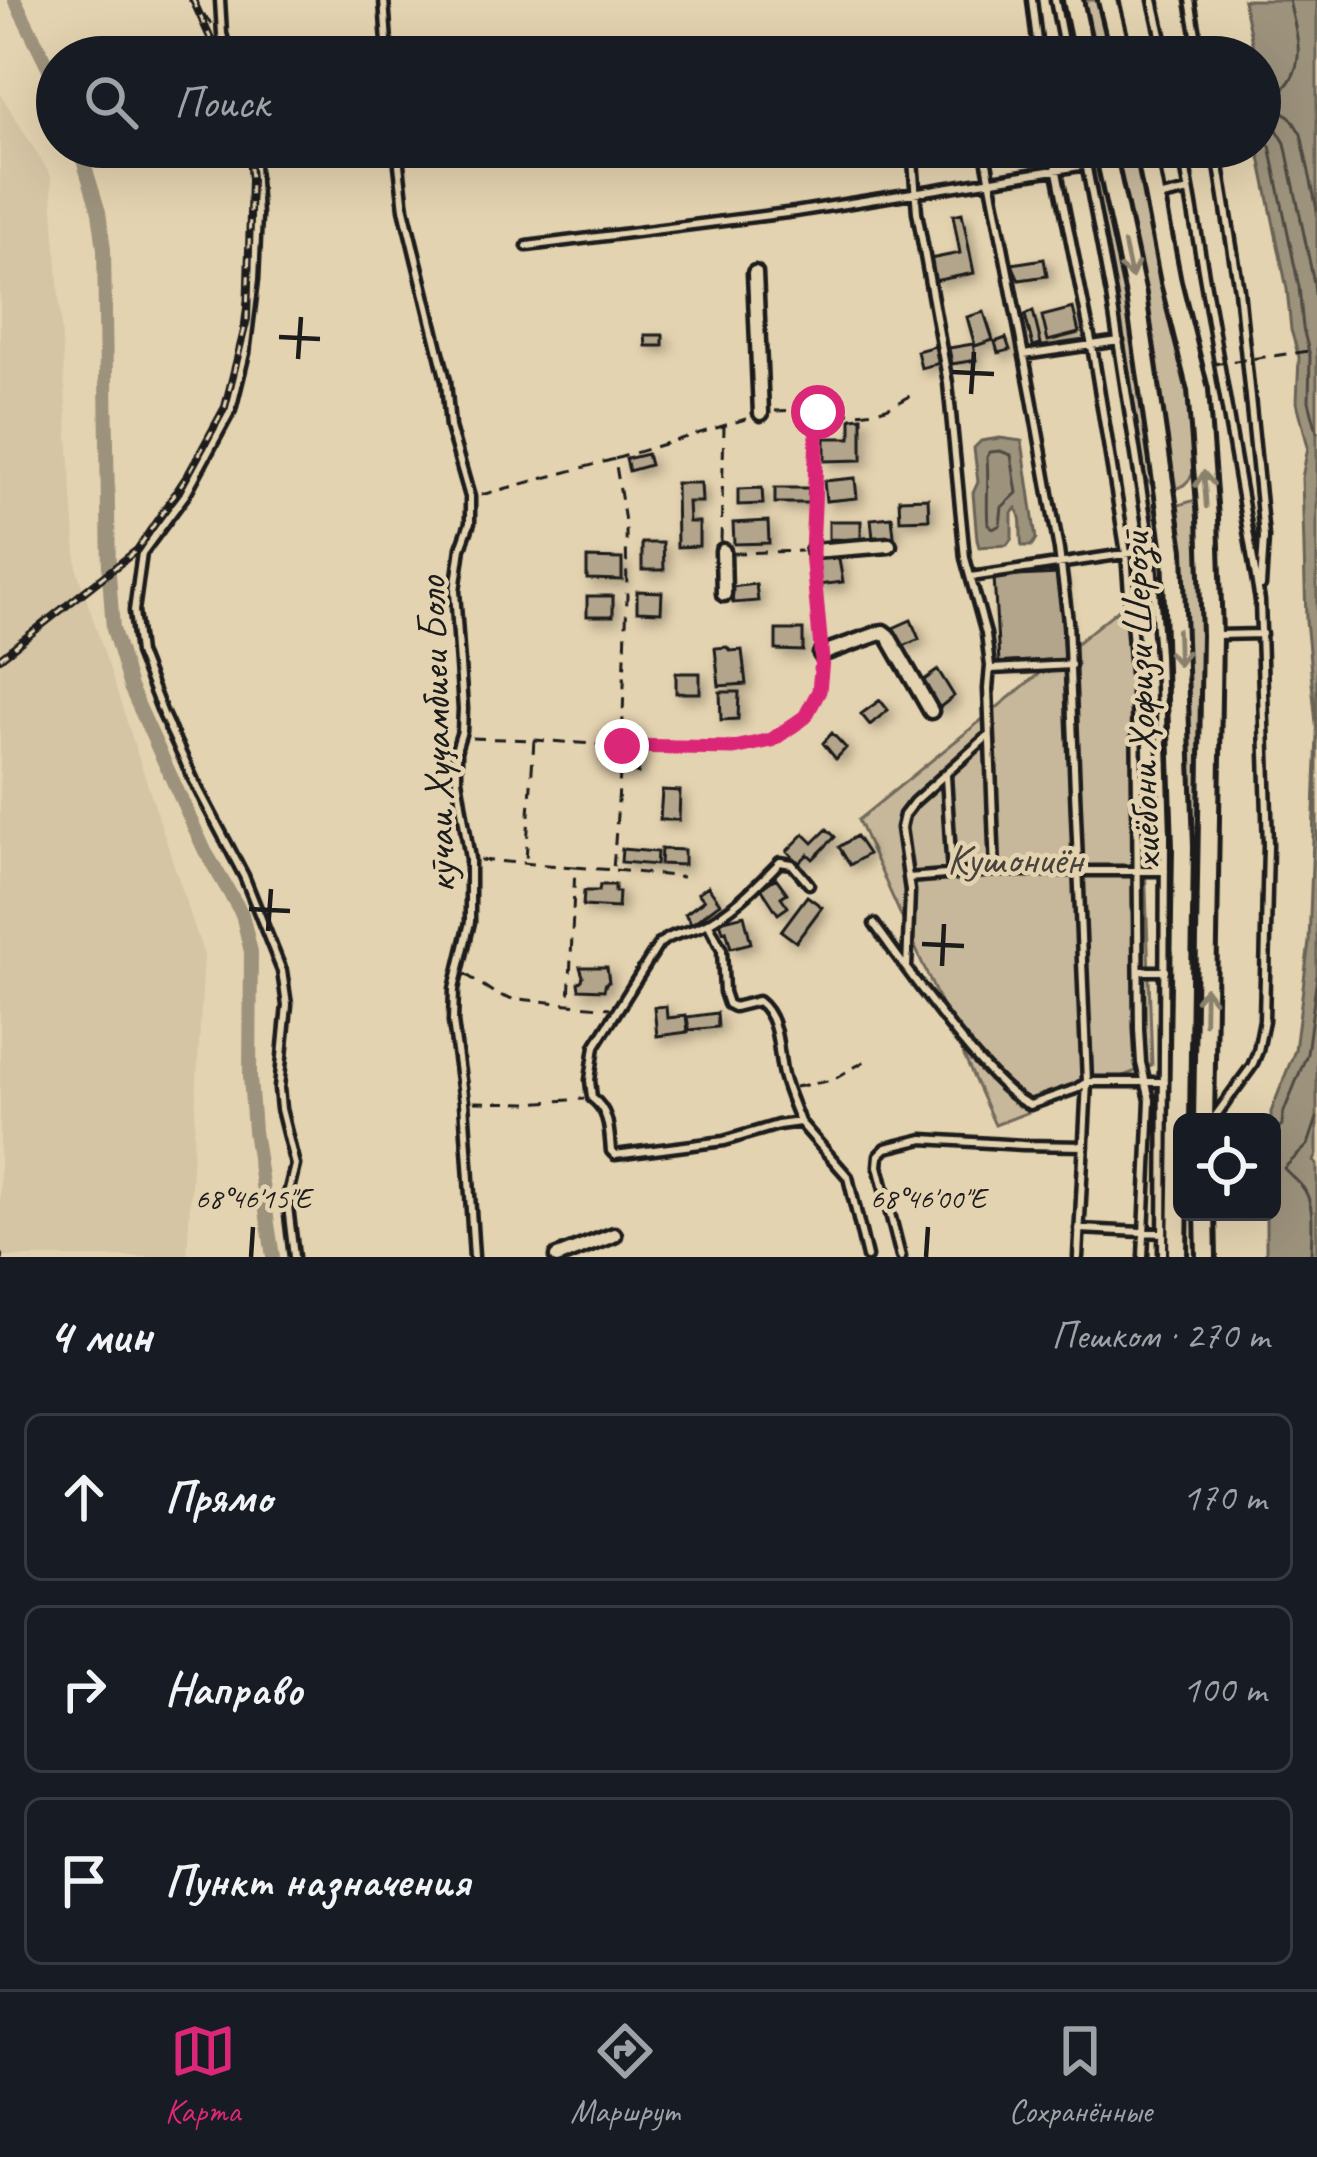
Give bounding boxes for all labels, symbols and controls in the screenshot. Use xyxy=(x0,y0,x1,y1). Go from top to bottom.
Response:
search box xyxy=(36,36,1281,168)
icon: search xyxy=(78,69,144,135)
text: Поиск xyxy=(174,74,269,131)
one-way arrow xyxy=(1118,242,1141,280)
route start xyxy=(791,385,845,439)
one-way arrow xyxy=(1194,470,1217,509)
street label: хиёбони Ҳофизи Шерозӣ xyxy=(1108,528,1173,870)
street label: кӯчаи Хуҷамбиеи Боло xyxy=(404,574,469,894)
one-way arrow xyxy=(1166,628,1189,667)
route end xyxy=(595,719,649,773)
park label: Кушониён xyxy=(947,833,1086,886)
one-way arrow xyxy=(1194,986,1216,1025)
map controls xyxy=(1173,1113,1281,1221)
button: locate xyxy=(1173,1113,1281,1221)
text: 68°46'15"E xyxy=(195,1179,315,1217)
text: 68°46'00"E xyxy=(870,1179,990,1217)
text: 4 мин xyxy=(48,1303,152,1367)
text: Пешком · 270 m xyxy=(1051,1311,1269,1360)
icon: ahead xyxy=(51,1464,117,1530)
text: Прямо xyxy=(165,1469,272,1526)
text: 170 m xyxy=(1182,1473,1266,1522)
icon: right xyxy=(51,1656,117,1722)
text: Направо xyxy=(165,1661,303,1718)
text: 100 m xyxy=(1182,1665,1266,1714)
icon: arrive xyxy=(51,1848,117,1914)
text: Пункт назначения xyxy=(165,1853,470,1910)
tab: Карта xyxy=(165,2018,240,2132)
tab: Маршрут xyxy=(570,2018,679,2132)
tab: Сохранённые xyxy=(1009,2018,1152,2132)

